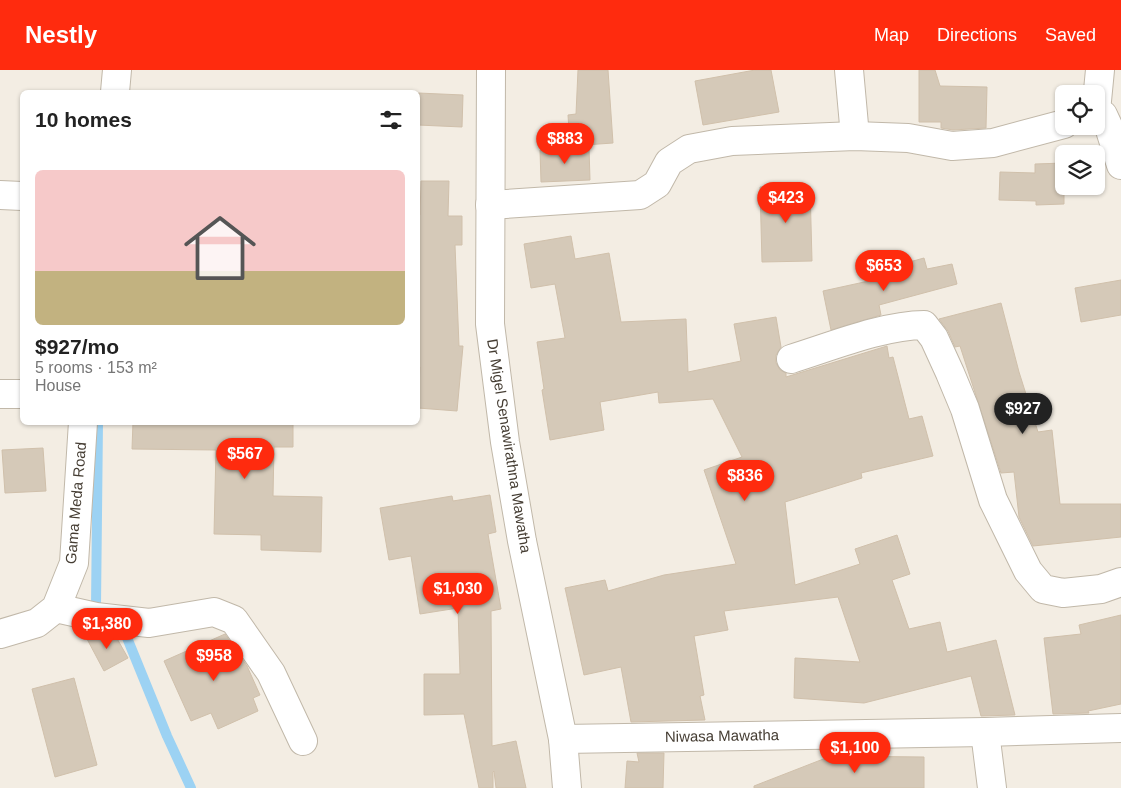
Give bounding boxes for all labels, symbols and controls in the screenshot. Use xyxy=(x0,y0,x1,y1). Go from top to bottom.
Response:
text: Nestly xyxy=(25,21,97,48)
text: Map xyxy=(874,25,909,45)
text: Directions xyxy=(937,25,1017,45)
text: Saved xyxy=(1045,25,1096,45)
map controls xyxy=(1055,85,1105,195)
button: locate xyxy=(1055,85,1105,135)
icon: filters xyxy=(377,106,405,134)
text: 10 homes xyxy=(35,108,132,131)
pin: $883 xyxy=(535,122,595,165)
text: $883 xyxy=(547,130,583,147)
button: layers xyxy=(1055,145,1105,195)
pin: $423 xyxy=(756,182,816,224)
text: $423 xyxy=(768,189,804,206)
icon: home xyxy=(175,203,265,293)
pin: $653 xyxy=(854,250,914,292)
text: $653 xyxy=(866,257,902,274)
text: $927/mo xyxy=(35,335,119,358)
street label: Dr Migel Senawirathna Mawatha xyxy=(484,338,535,555)
text: 5 rooms · 153 m² xyxy=(35,359,157,376)
text: House xyxy=(35,377,81,394)
pin: $927 xyxy=(993,392,1053,435)
text: $927 xyxy=(1005,400,1041,417)
pin: $567 xyxy=(215,438,275,480)
street label: Gama Meda Road xyxy=(62,441,89,565)
text: $567 xyxy=(227,445,263,462)
pin: $836 xyxy=(715,460,775,502)
text: $836 xyxy=(727,467,763,484)
pin: $1,030 xyxy=(417,572,499,615)
text: $1,030 xyxy=(434,580,482,597)
pin: $1,380 xyxy=(66,608,148,650)
text: $1,380 xyxy=(83,615,131,632)
pin: $958 xyxy=(184,640,244,682)
text: $958 xyxy=(196,647,232,664)
street label: Niwasa Mawatha xyxy=(665,726,780,745)
pin: $1,100 xyxy=(814,732,896,774)
text: $1,100 xyxy=(831,739,879,756)

